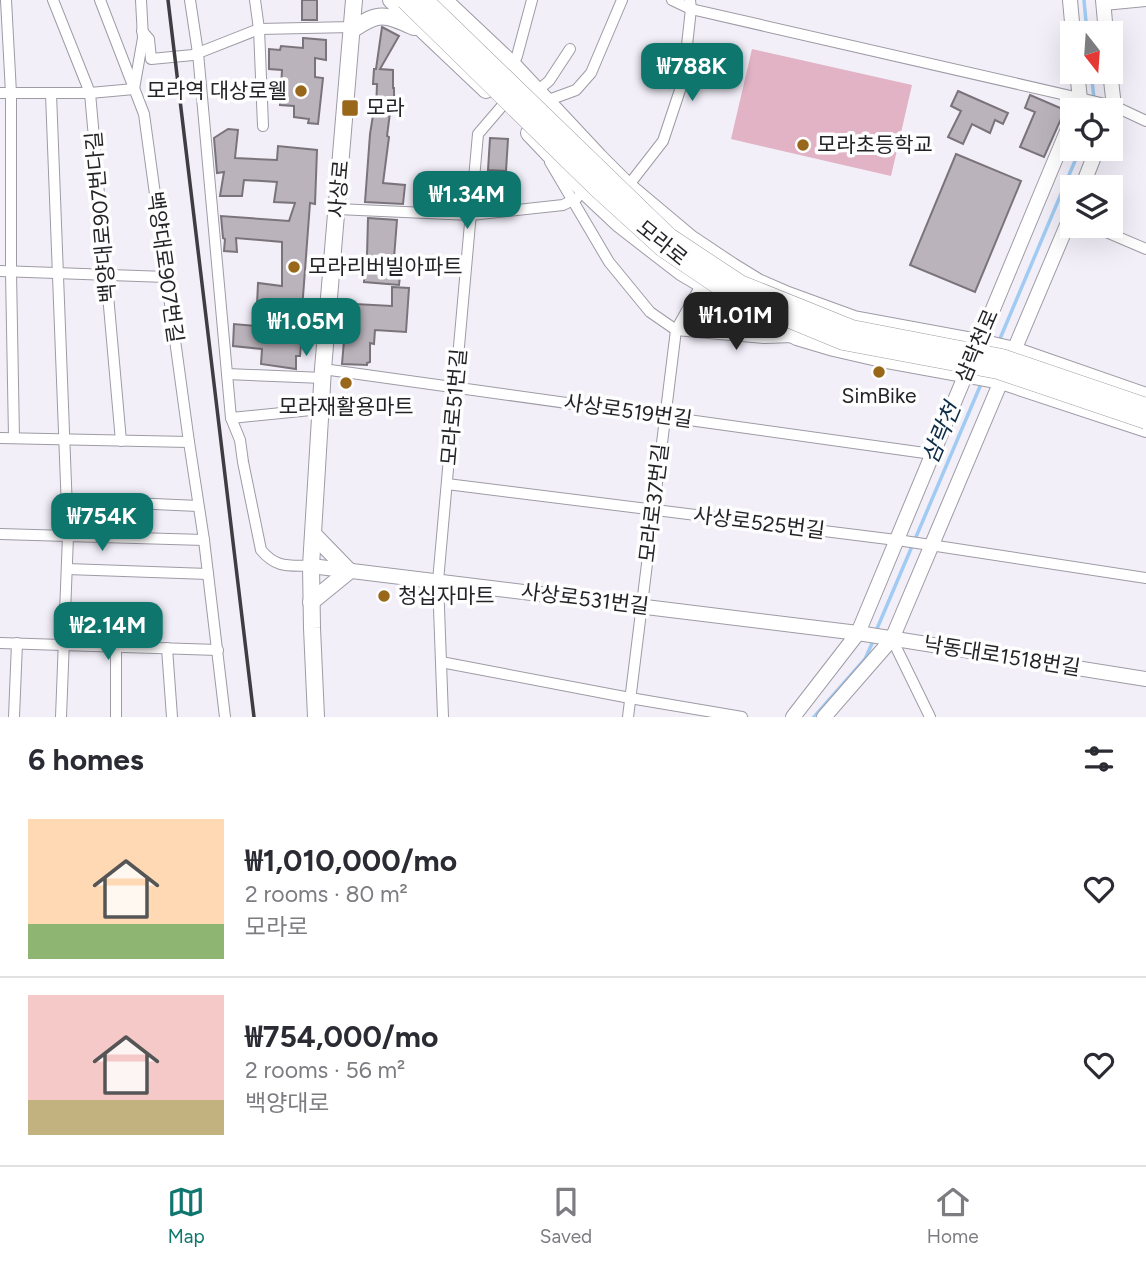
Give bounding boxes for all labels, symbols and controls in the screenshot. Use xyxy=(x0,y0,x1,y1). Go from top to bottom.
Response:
north arrow xyxy=(1060,21,1124,84)
map controls xyxy=(1060,21,1123,238)
pin: ₩788K xyxy=(643,43,741,103)
text: ₩788K xyxy=(657,52,727,80)
place label: 모라역 대상로웰 xyxy=(147,78,287,103)
marker: 모라역 대상로웰 xyxy=(293,83,309,99)
place label: 모라 xyxy=(366,95,405,120)
marker: 모라 xyxy=(340,98,360,118)
button: locate xyxy=(1060,98,1123,161)
street label: 백양대로907번다길 xyxy=(81,130,120,304)
place label: 모라초등학교 xyxy=(817,132,933,157)
marker: 모라초등학교 xyxy=(795,137,811,153)
street label: 사상로 xyxy=(324,159,353,219)
pin: ₩1.34M xyxy=(410,172,524,231)
button: layers xyxy=(1060,175,1123,238)
text: ₩1.34M xyxy=(429,180,505,208)
street label: 백양대로907번길 xyxy=(143,190,188,344)
street label: 모라로 xyxy=(632,215,693,271)
place label: 모라리버빌아파트 xyxy=(308,254,463,279)
marker: 모라리버빌아파트 xyxy=(286,259,302,275)
pin: ₩1.01M xyxy=(679,292,793,352)
pin: ₩1.05M xyxy=(249,298,363,358)
text: ₩1.01M xyxy=(699,301,773,329)
street label: 삼락천로 xyxy=(950,305,1003,386)
text: ₩1.05M xyxy=(268,307,344,335)
street label: 모라로51번길 xyxy=(436,347,471,467)
marker: SimBike xyxy=(871,364,887,380)
marker: 모라재활용마트 xyxy=(338,375,354,391)
place label: SimBike xyxy=(842,383,916,408)
street label: 사상로519번길 xyxy=(562,389,694,432)
place label: 모라재활용마트 xyxy=(278,394,414,419)
water label: 삼락천 xyxy=(916,396,967,468)
street label: 모라로37번길 xyxy=(634,442,673,564)
pin: ₩754K xyxy=(53,494,151,553)
text: ₩754K xyxy=(67,502,137,530)
street label: 사상로525번길 xyxy=(692,502,826,543)
street label: 사상로531번길 xyxy=(520,578,650,619)
place label: 청십자마트 xyxy=(398,583,495,608)
marker: 청십자마트 xyxy=(376,588,392,604)
pin: ₩2.14M xyxy=(51,602,165,662)
text: ₩2.14M xyxy=(70,611,146,639)
street label: 낙동대로1518번길 xyxy=(922,631,1082,680)
icon: filters xyxy=(1080,740,1118,778)
text: 6 homes xyxy=(28,741,144,778)
text: ₩1,010,000/mo xyxy=(245,842,457,879)
icon: home xyxy=(84,847,168,931)
icon: heart xyxy=(1080,870,1118,908)
text: 2 rooms · 80 m² xyxy=(245,880,408,908)
text: 모라로 xyxy=(245,913,308,941)
text: ₩754,000/mo xyxy=(245,1018,438,1055)
icon: home xyxy=(84,1023,168,1107)
icon: heart xyxy=(1080,1046,1118,1084)
text: 2 rooms · 56 m² xyxy=(245,1056,405,1084)
text: 백양대로 xyxy=(245,1089,330,1117)
tab: Map xyxy=(167,1183,205,1248)
tab: Saved xyxy=(540,1183,592,1248)
tab: Home xyxy=(927,1183,979,1248)

